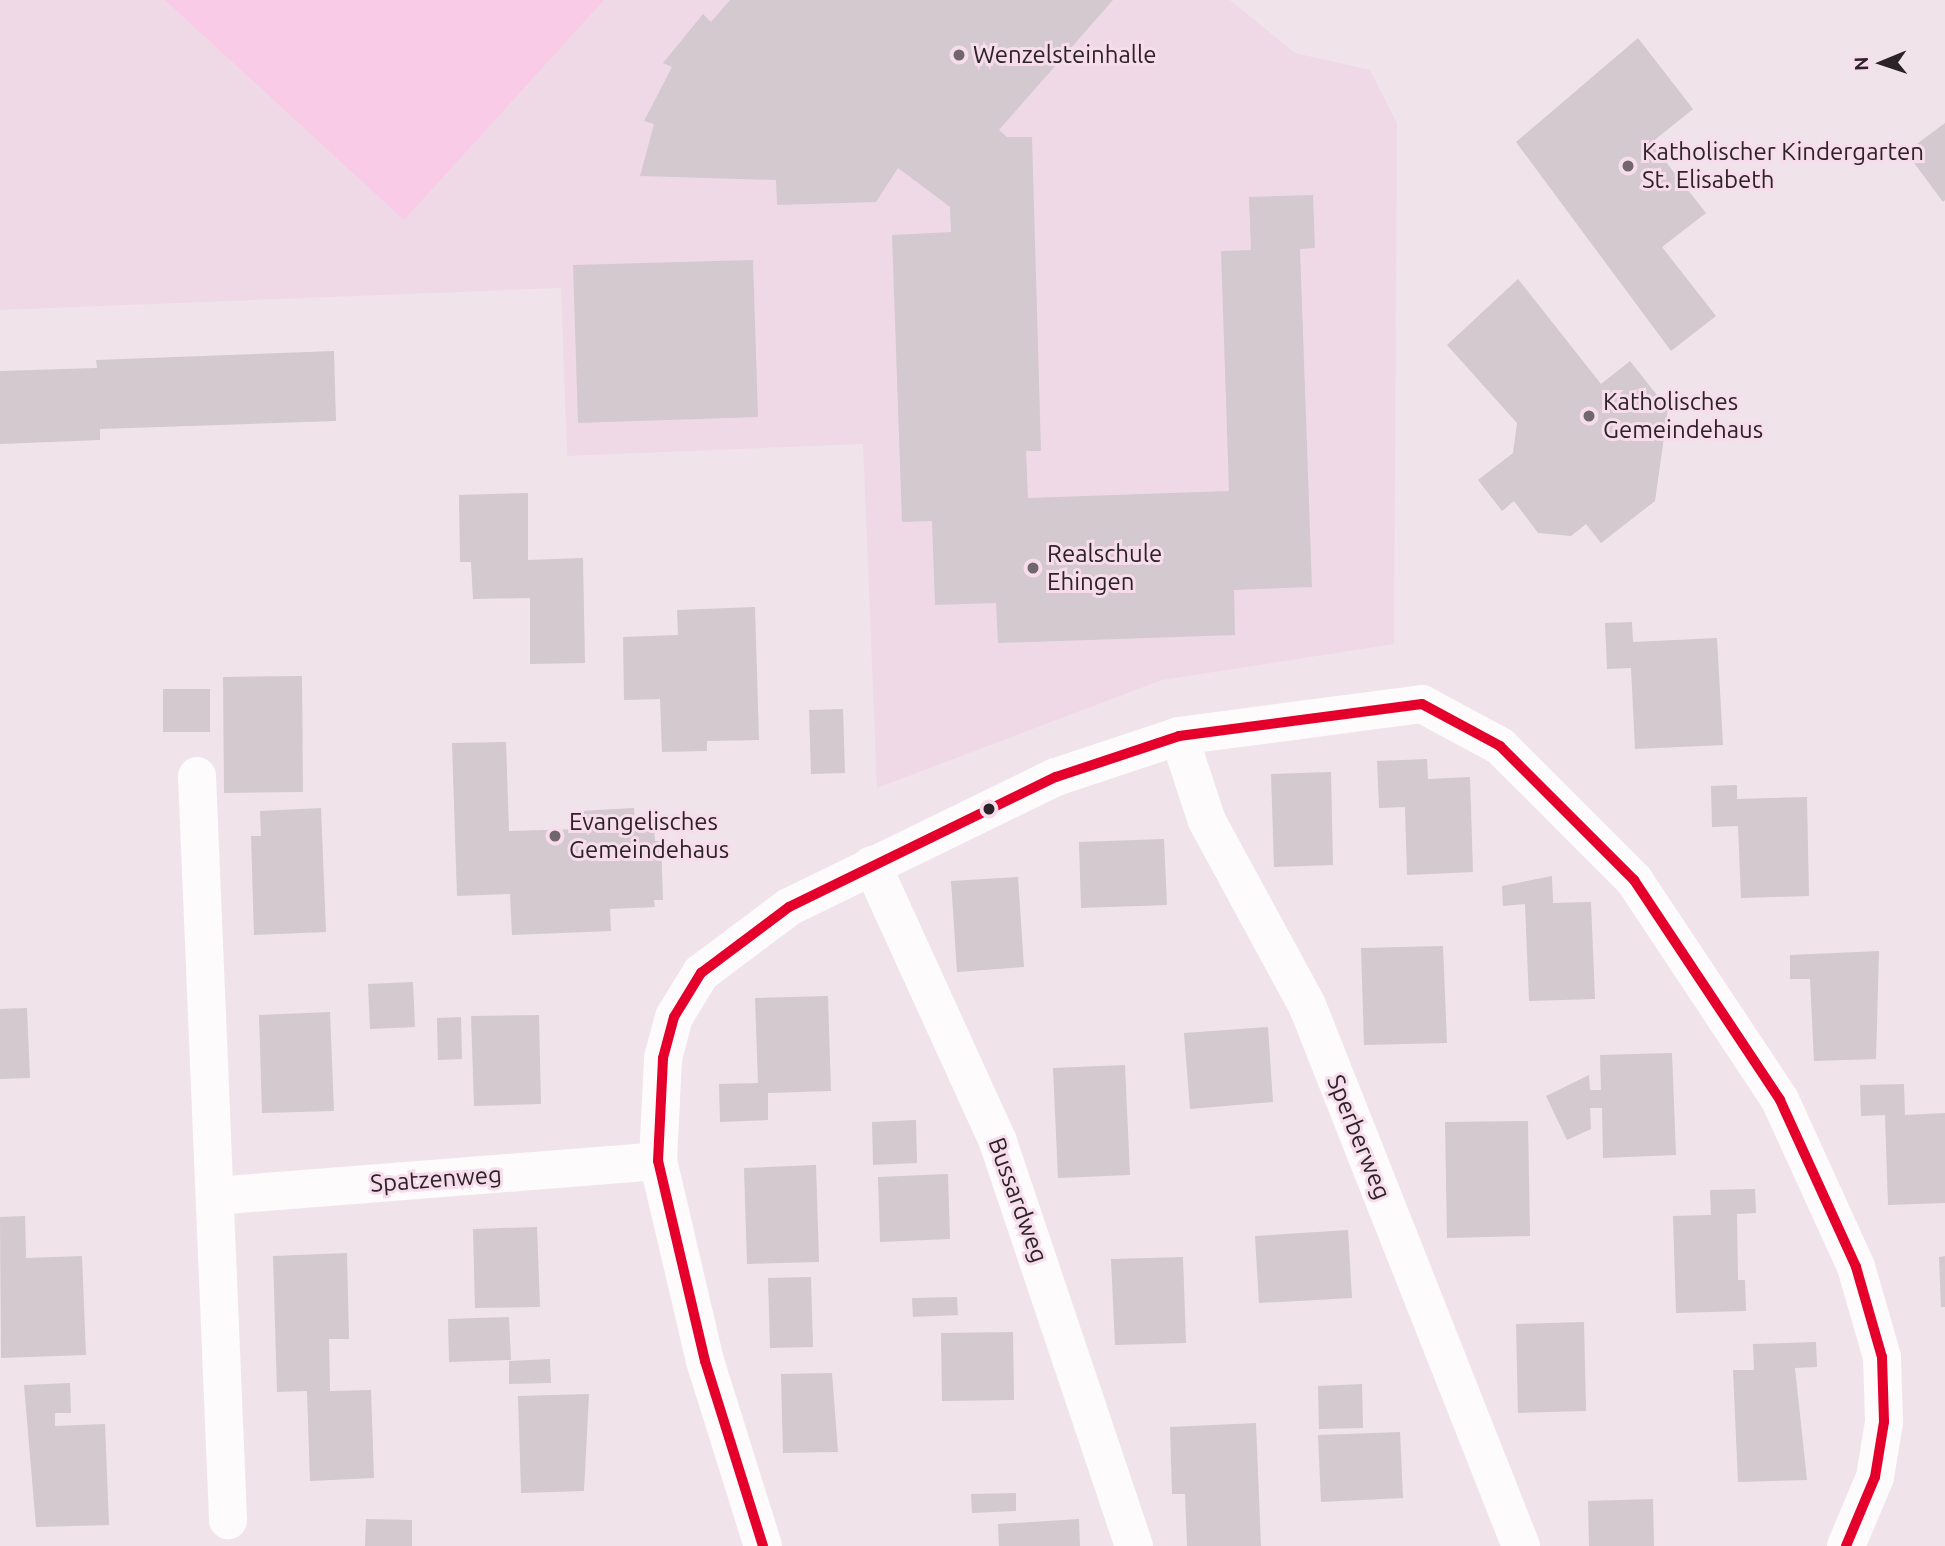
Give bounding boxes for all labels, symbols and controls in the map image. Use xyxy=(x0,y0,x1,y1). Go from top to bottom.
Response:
north arrow xyxy=(1847,28,1917,98)
place label: Wenzelsteinhalle xyxy=(973,41,1157,69)
marker: Wenzelsteinhalle xyxy=(951,47,967,63)
text: N xyxy=(1850,56,1872,71)
place label: Katholischer Kindergarten St. Elisabeth xyxy=(1642,138,1924,194)
marker: Katholischer Kindergarten St. Elisabeth xyxy=(1620,158,1636,174)
place label: Katholisches Gemeindehaus xyxy=(1603,388,1763,444)
marker: Katholisches Gemeindehaus xyxy=(1581,408,1597,424)
place label: Realschule Ehingen xyxy=(1047,540,1162,596)
marker: Realschule Ehingen xyxy=(1025,560,1041,576)
unlabelled marker xyxy=(982,802,996,816)
place label: Evangelisches Gemeindehaus xyxy=(569,808,729,864)
marker: Evangelisches Gemeindehaus xyxy=(547,828,563,844)
street label: Sperberweg xyxy=(1321,1071,1397,1203)
street label: Bussardweg xyxy=(982,1134,1054,1266)
street label: Spatzenweg xyxy=(369,1160,503,1198)

